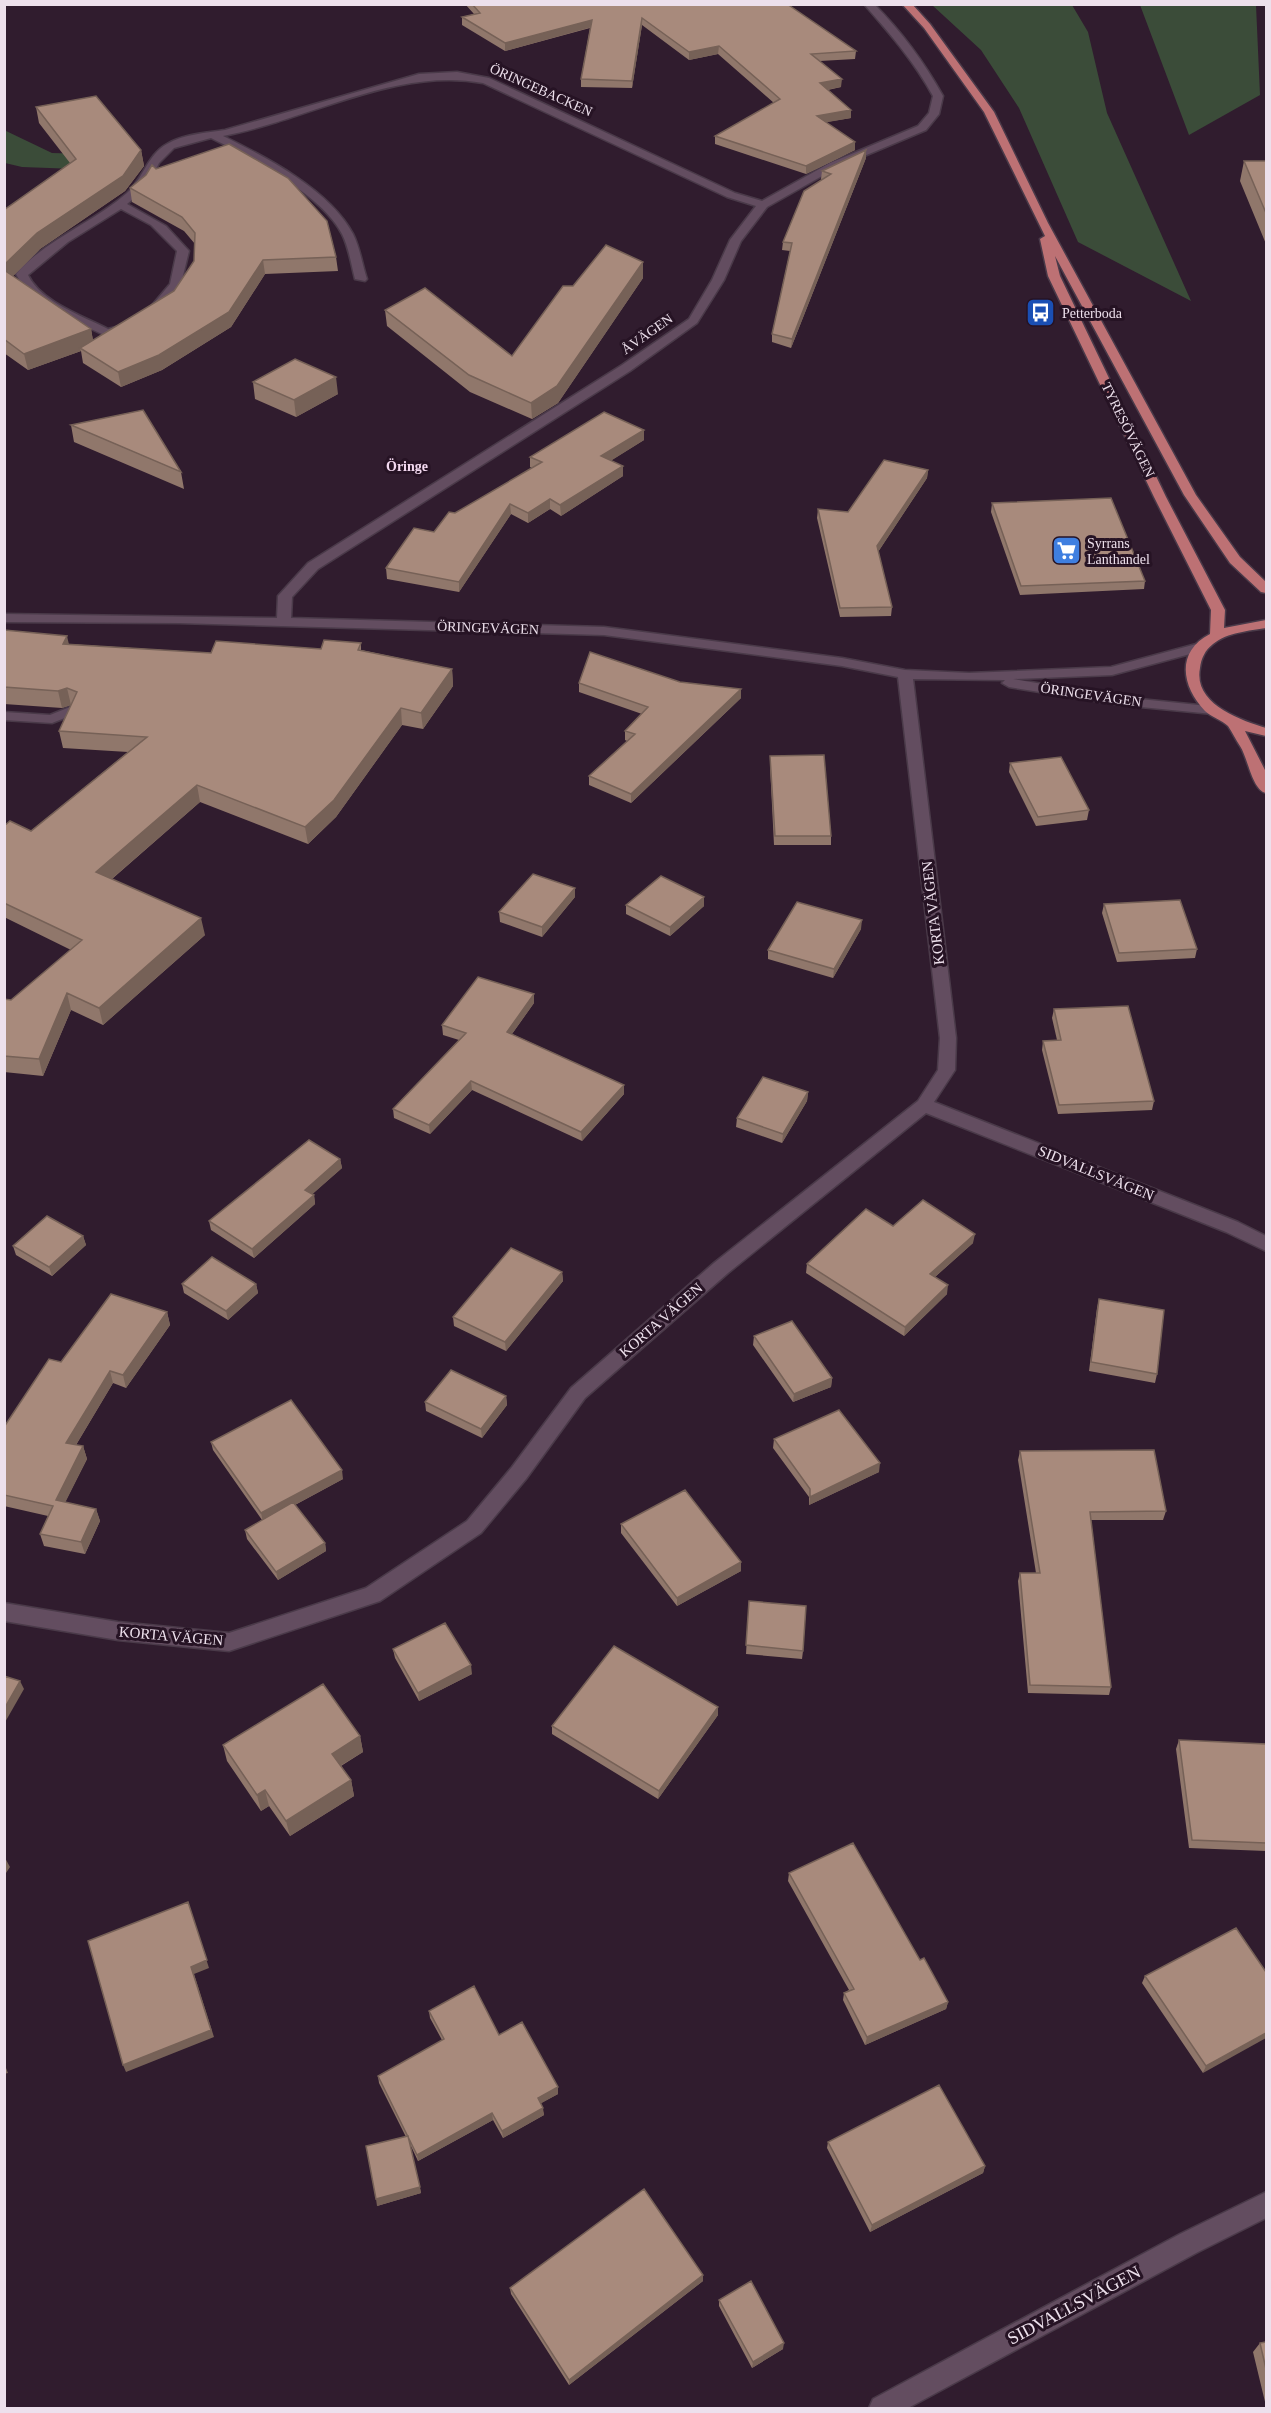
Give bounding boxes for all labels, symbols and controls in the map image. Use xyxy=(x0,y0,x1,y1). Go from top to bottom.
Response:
street label: ÖRINGEBACKEN xyxy=(487,60,595,119)
bus stop icon: Petterboda xyxy=(1025,297,1057,329)
place label: Petterboda xyxy=(1062,306,1123,321)
street label: ÅVÄGEN xyxy=(618,310,676,357)
street label: TYRESÖVÄGEN xyxy=(1099,380,1158,480)
district label: Öringe xyxy=(386,458,428,474)
supermarket icon: Syrrans Lanthandel xyxy=(1050,535,1082,567)
place label: Syrrans Lanthandel xyxy=(1087,536,1150,567)
street label: ÖRINGEVÄGEN xyxy=(437,618,539,637)
street label: ÖRINGEVÄGEN xyxy=(1040,679,1143,710)
street label: KORTA VÄGEN xyxy=(919,860,947,966)
street label: SIDVALLSVÄGEN xyxy=(1036,1143,1156,1204)
street label: KORTA VÄGEN xyxy=(616,1280,706,1360)
street label: KORTA VÄGEN xyxy=(118,1623,224,1649)
street label: SIDVALLSVÄGEN xyxy=(1004,2262,1144,2348)

